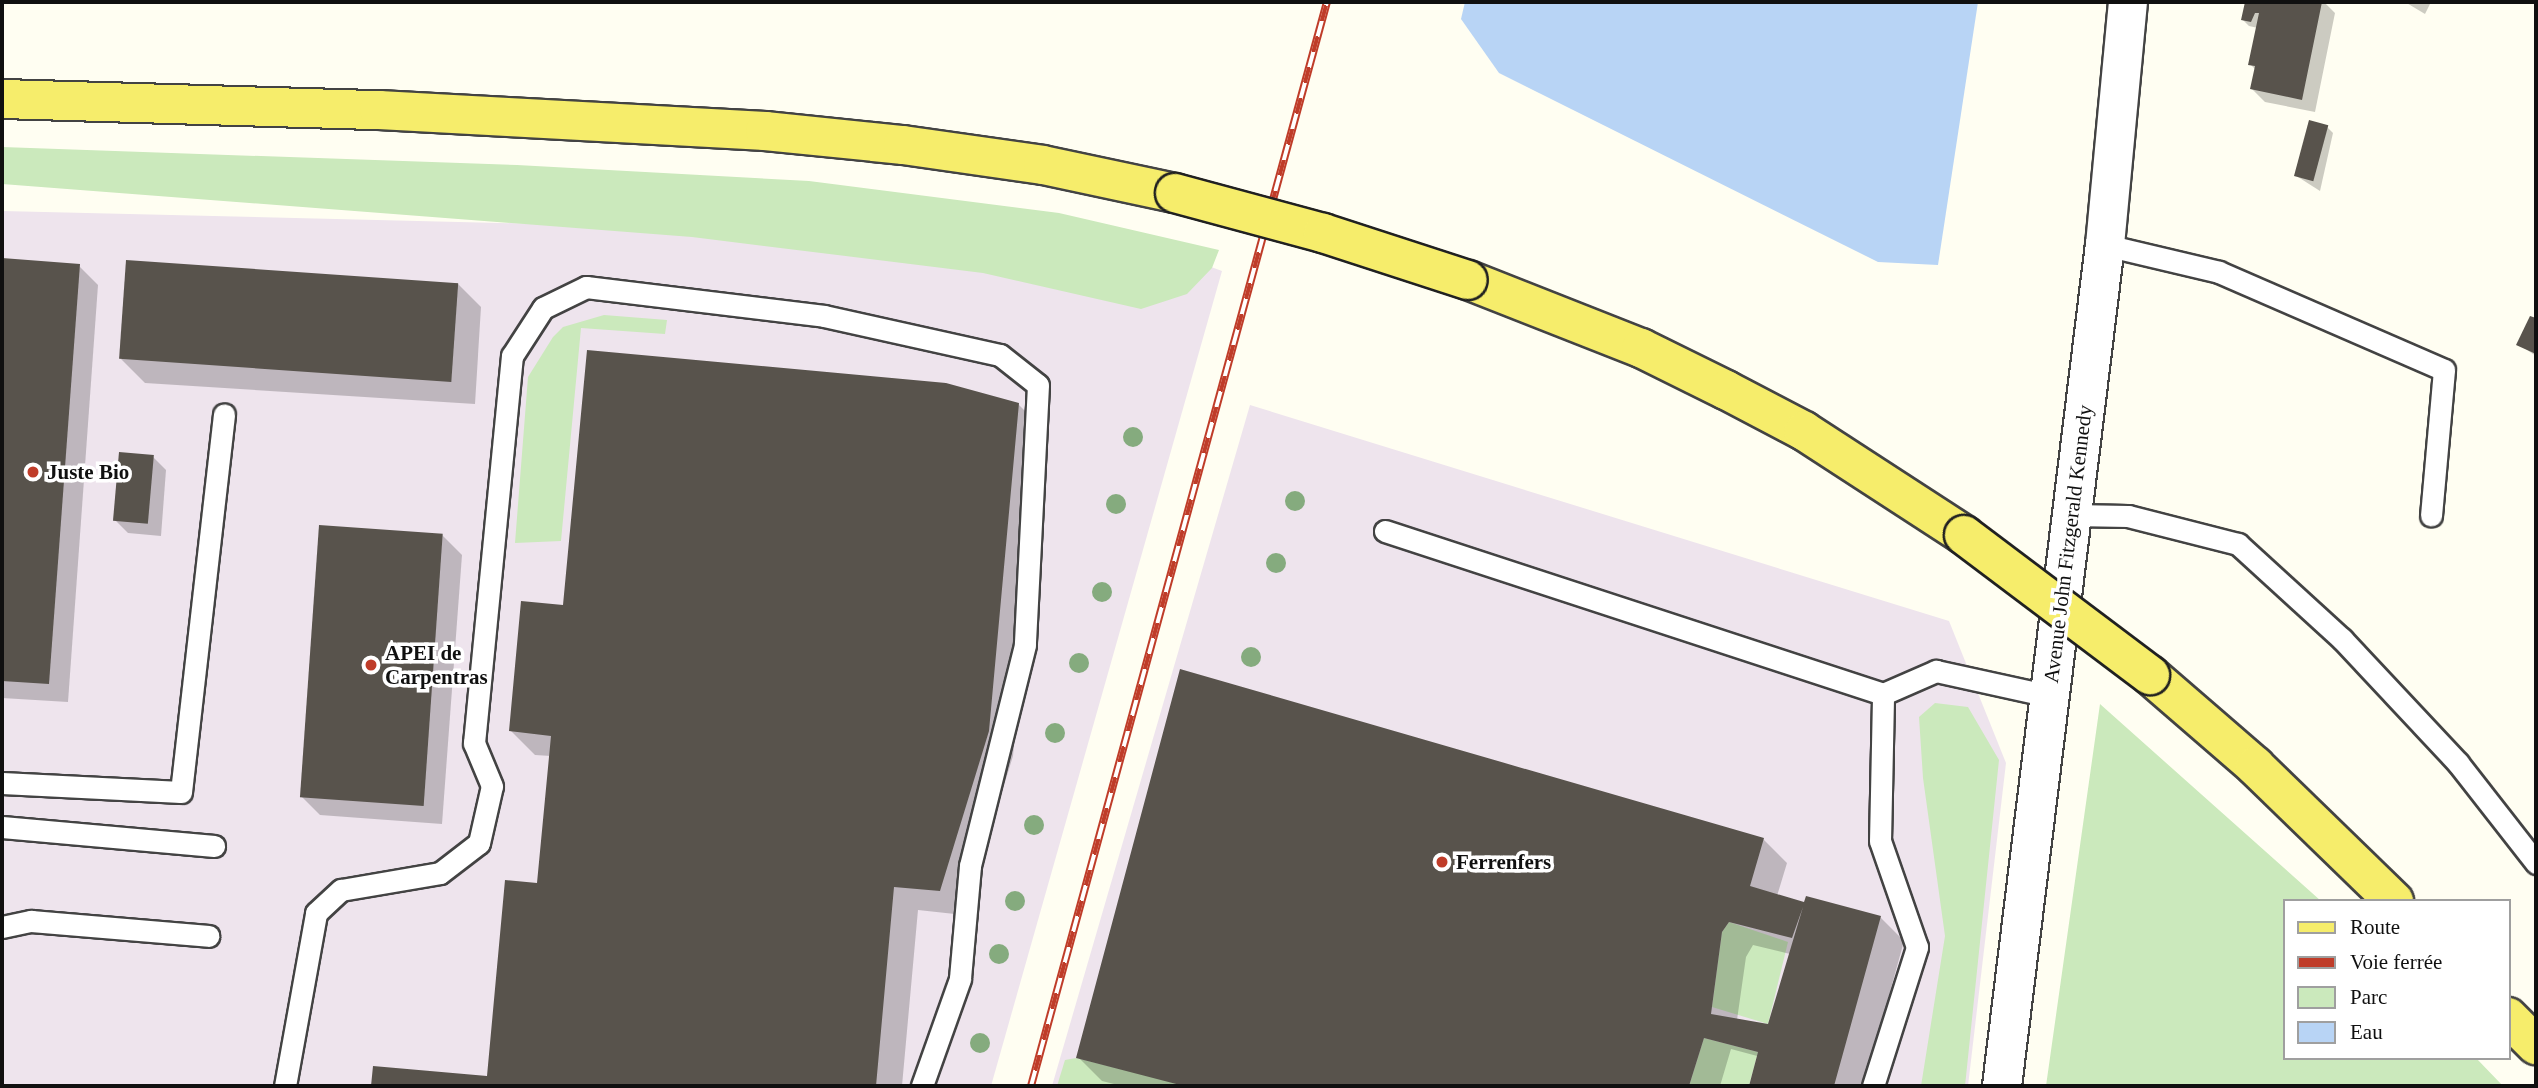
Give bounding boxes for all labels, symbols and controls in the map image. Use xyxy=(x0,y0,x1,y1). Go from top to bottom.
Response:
street label: Avenue John Fitzgerald Kennedy xyxy=(2038,403,2098,685)
place label: Juste Bio xyxy=(47,459,129,485)
marker: Juste Bio xyxy=(25,464,41,480)
place label: APEI de Carpentras xyxy=(385,640,488,690)
marker: APEI de Carpentras xyxy=(363,657,379,673)
place label: Ferrenfers xyxy=(1456,849,1551,875)
marker: Ferrenfers xyxy=(1434,854,1450,870)
legend xyxy=(2282,899,2510,1060)
text: Route xyxy=(2350,915,2400,939)
text: Voie ferrée xyxy=(2350,950,2442,974)
text: Parc xyxy=(2350,985,2387,1009)
text: Eau xyxy=(2350,1020,2383,1044)

